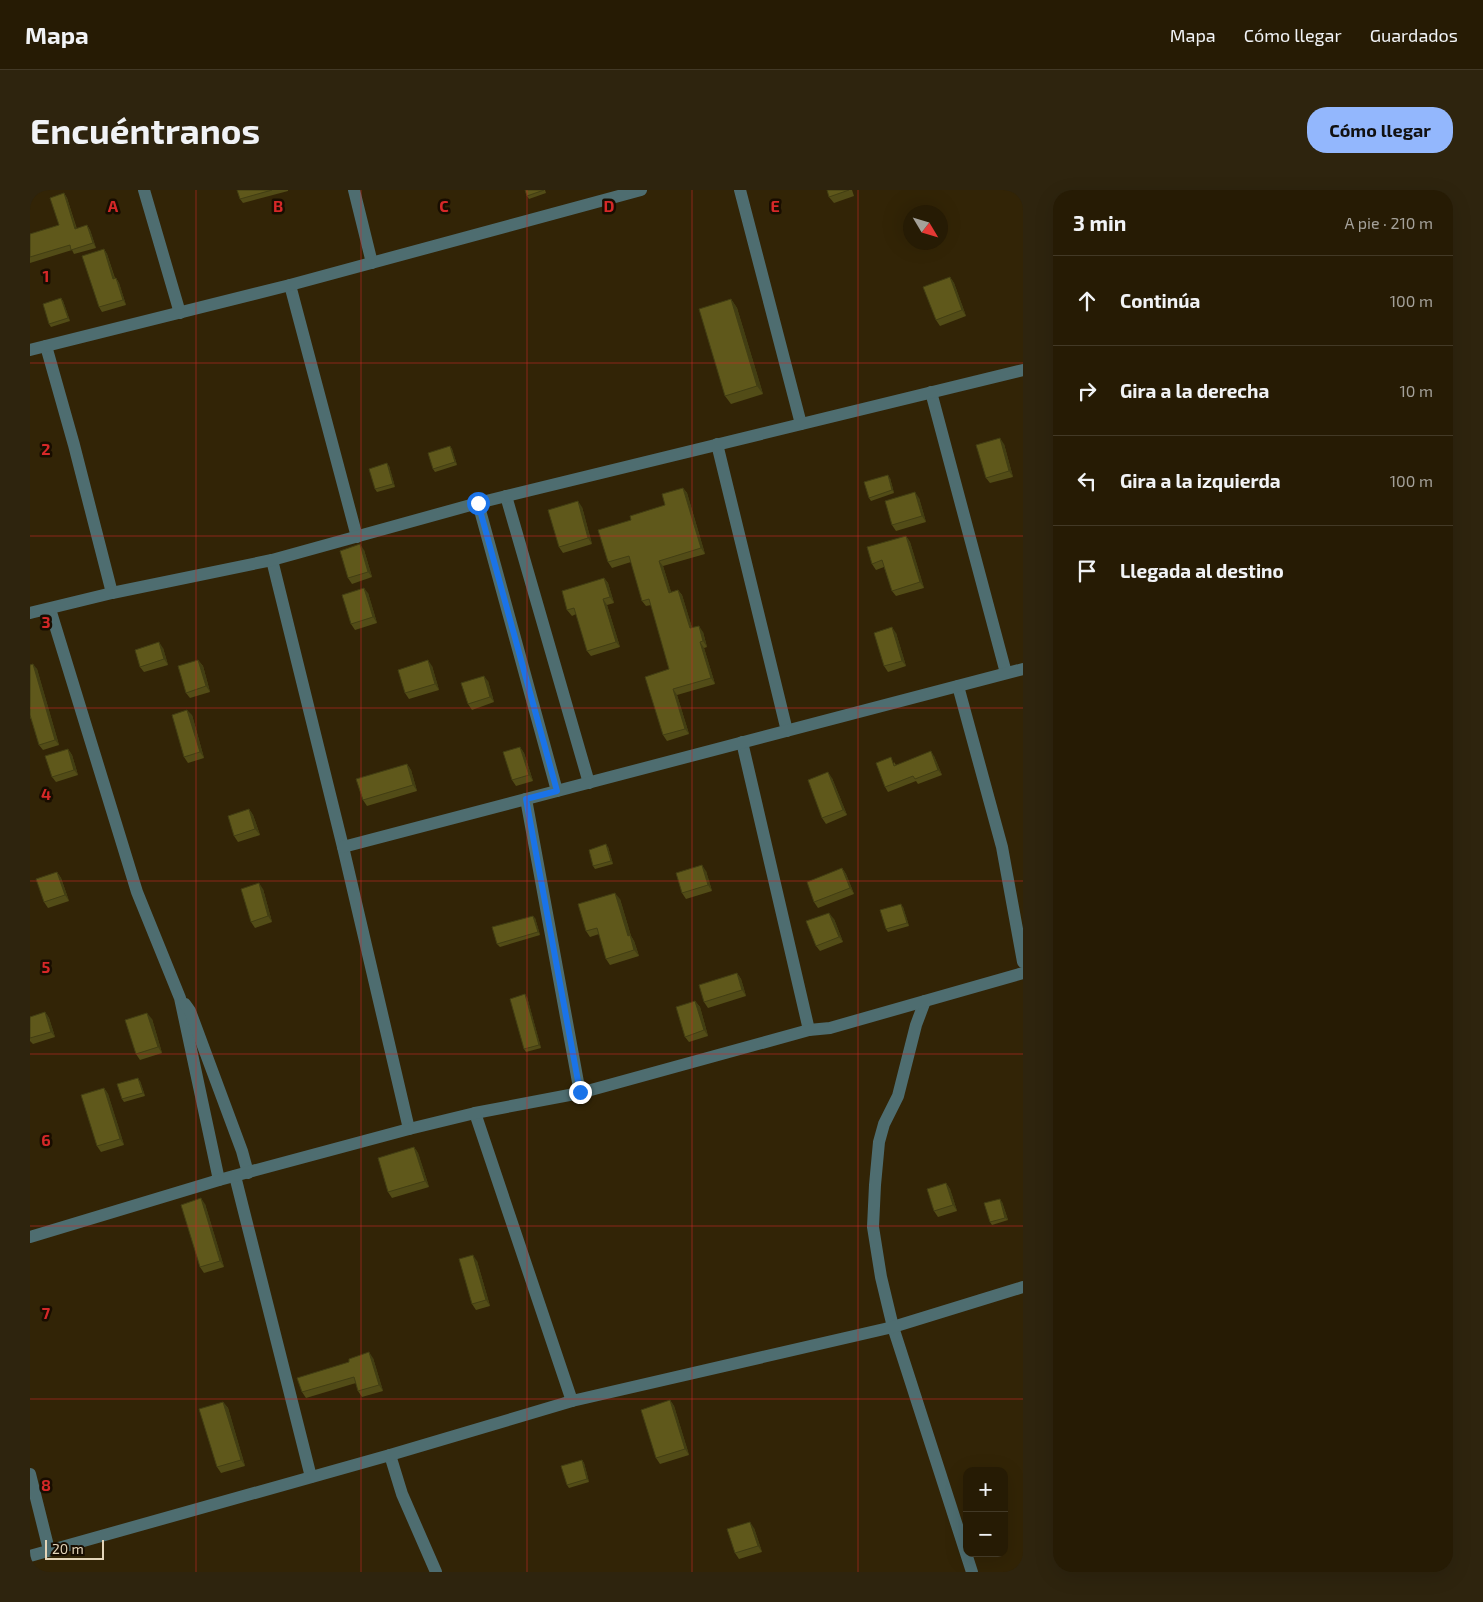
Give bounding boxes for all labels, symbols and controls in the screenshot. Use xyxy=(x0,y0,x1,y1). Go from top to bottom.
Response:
text: Mapa xyxy=(25,20,89,49)
text: Mapa xyxy=(1170,24,1216,46)
text: Cómo llegar xyxy=(1244,24,1342,46)
text: Guardados xyxy=(1370,24,1458,46)
button: Cómo llegar xyxy=(1307,107,1453,153)
text: Encuéntranos xyxy=(30,109,260,151)
text: A xyxy=(108,196,119,215)
text: B xyxy=(273,196,283,215)
text: C xyxy=(439,196,449,215)
text: D xyxy=(604,196,615,215)
text: E xyxy=(770,196,780,215)
north arrow xyxy=(903,205,948,250)
text: 3 min xyxy=(1073,210,1126,235)
text: A pie · 210 m xyxy=(1345,213,1433,232)
text: 1 xyxy=(43,266,49,285)
icon: ahead xyxy=(1073,287,1101,315)
text: Continúa xyxy=(1120,289,1200,312)
text: 100 m xyxy=(1390,291,1433,310)
icon: right xyxy=(1073,377,1101,405)
text: Gira a la derecha xyxy=(1120,379,1269,402)
text: 10 m xyxy=(1399,381,1433,400)
text: 2 xyxy=(41,439,51,458)
icon: left xyxy=(1073,467,1101,495)
text: Gira a la izquierda xyxy=(1120,469,1281,492)
text: 100 m xyxy=(1390,471,1433,490)
route start xyxy=(467,492,490,515)
icon: arrive xyxy=(1073,557,1101,585)
text: Llegada al destino xyxy=(1120,559,1284,582)
text: 3 xyxy=(41,612,51,631)
text: 4 xyxy=(41,784,51,803)
text: 5 xyxy=(42,957,51,976)
route end xyxy=(569,1081,592,1104)
text: 6 xyxy=(41,1130,51,1149)
text: 7 xyxy=(42,1303,51,1322)
map controls xyxy=(963,1467,1008,1557)
button: + xyxy=(963,1467,1008,1512)
text: 8 xyxy=(41,1475,51,1494)
button: − xyxy=(963,1512,1008,1557)
scale bar xyxy=(45,1537,104,1560)
text: 20 m xyxy=(52,1540,84,1557)

